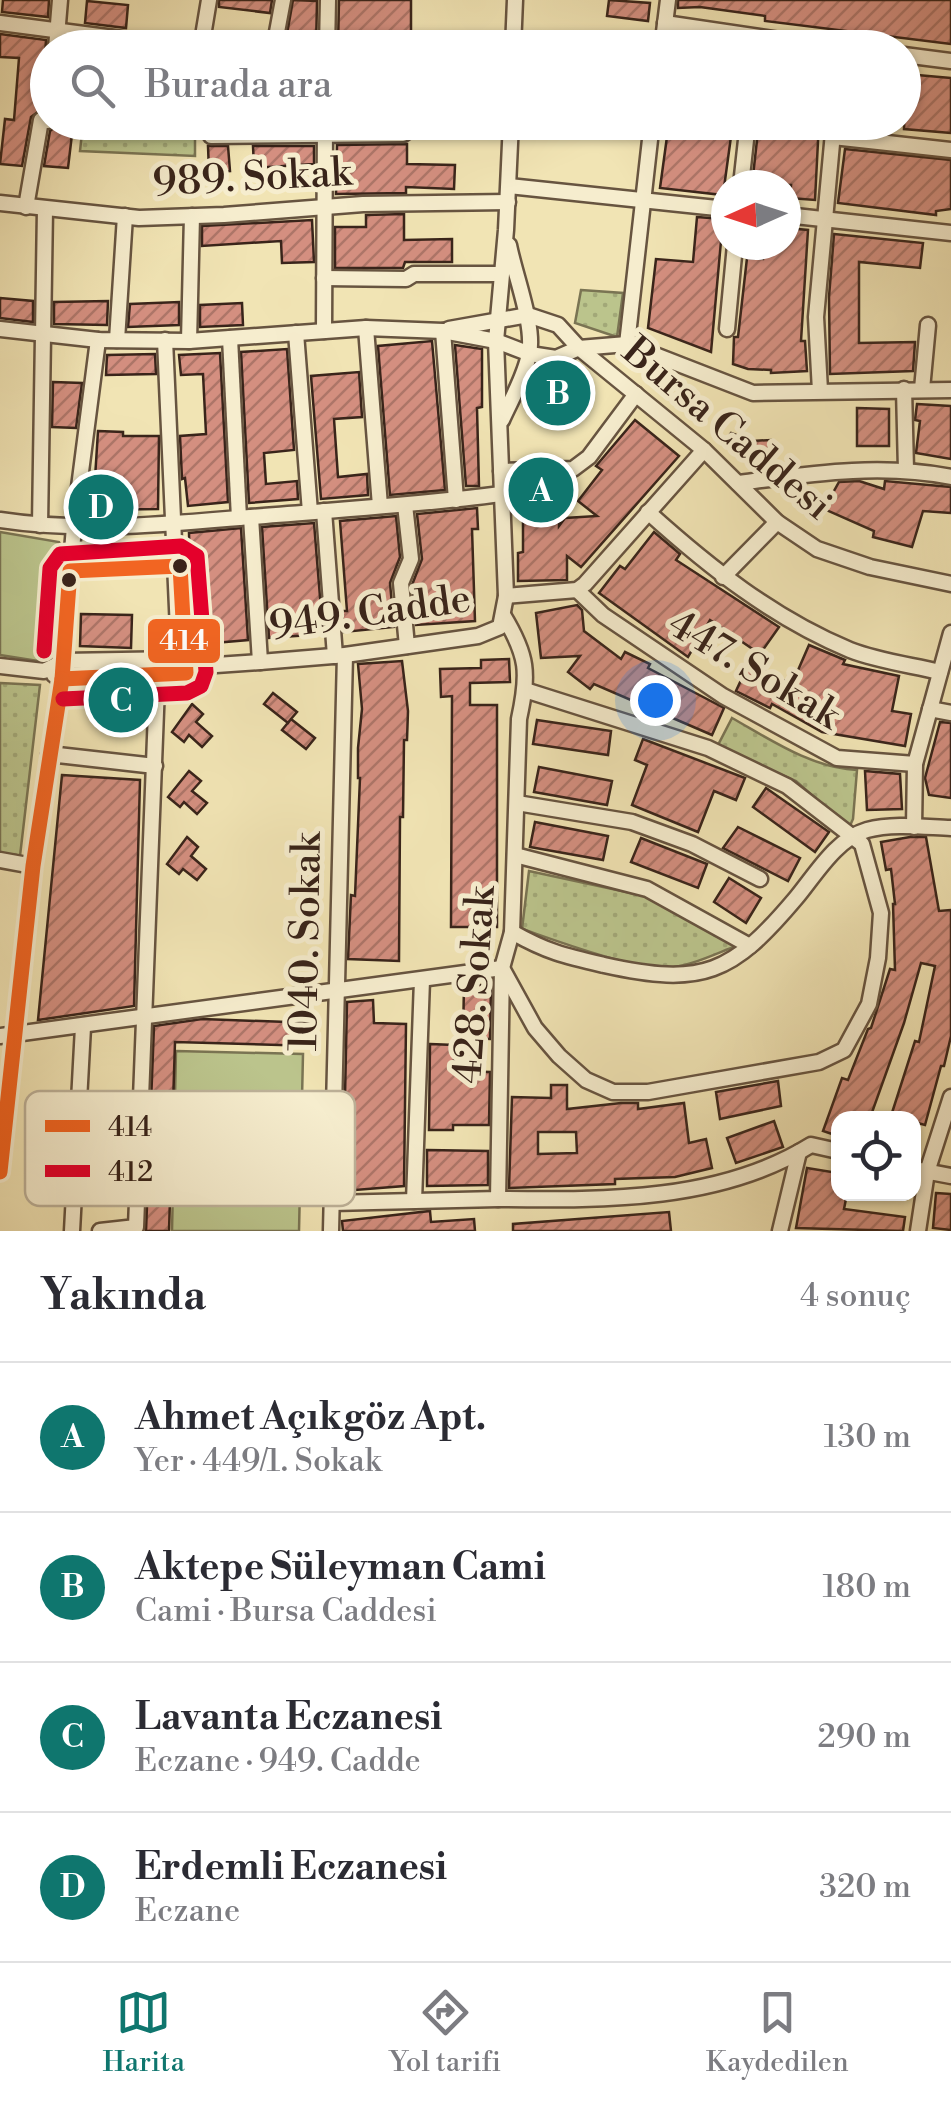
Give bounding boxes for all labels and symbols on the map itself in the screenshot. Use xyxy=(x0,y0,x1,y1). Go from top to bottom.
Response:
street label: 989. Sokak xyxy=(151,148,355,208)
north arrow xyxy=(711,170,801,260)
street label: Bursa Caddesi xyxy=(611,326,842,531)
pin: B xyxy=(526,356,590,430)
pin: A xyxy=(508,452,574,528)
pin: D xyxy=(68,470,134,544)
unlabelled marker xyxy=(170,556,190,576)
unlabelled marker xyxy=(59,570,79,590)
street label: 949. Cadde xyxy=(266,574,474,652)
street label: 447. Sokak xyxy=(659,599,851,742)
line badge: 414 xyxy=(146,617,222,665)
text: 414 xyxy=(159,624,209,659)
pin: C xyxy=(88,662,154,738)
your location xyxy=(630,675,681,726)
street label: 1040. Sokak xyxy=(279,830,333,1052)
street label: 428. Sokak xyxy=(443,883,507,1085)
legend xyxy=(25,1091,355,1206)
text: 414 xyxy=(108,1110,152,1145)
text: 412 xyxy=(108,1155,153,1190)

